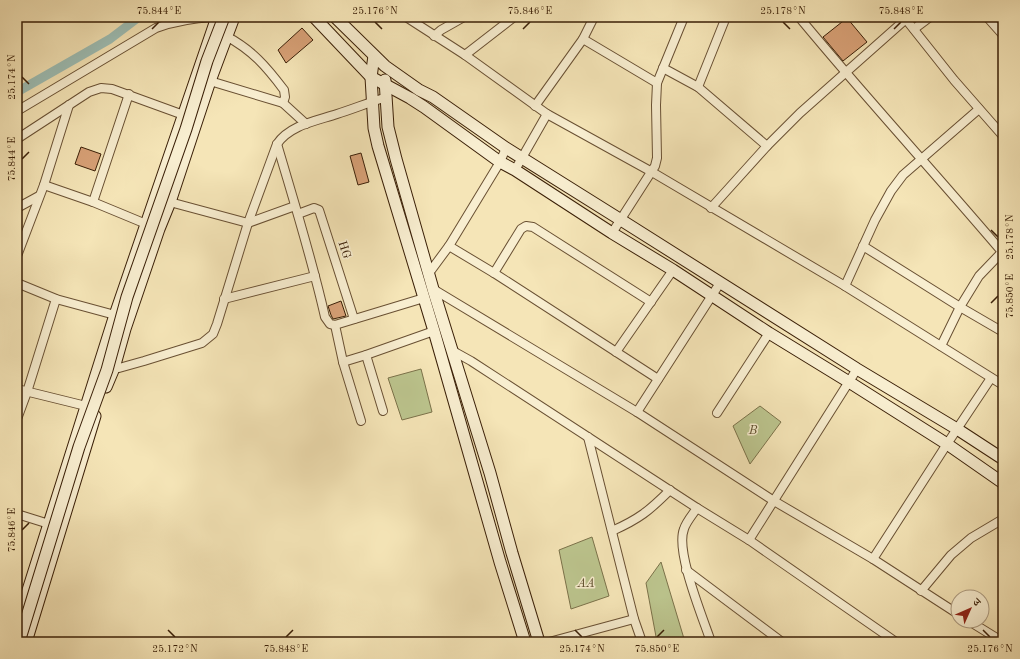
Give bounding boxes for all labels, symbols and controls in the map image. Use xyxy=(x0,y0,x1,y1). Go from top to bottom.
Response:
text: 75.844°E xyxy=(137,6,181,16)
text: 25.176°N xyxy=(352,6,398,16)
text: 75.846°E xyxy=(508,6,552,16)
text: 25.178°N xyxy=(760,6,806,16)
text: 75.848°E xyxy=(879,6,923,16)
text: 25.174°N xyxy=(7,54,17,100)
text: 75.844°E xyxy=(7,137,17,181)
text: 25.178°N xyxy=(1005,214,1015,260)
street label: HG xyxy=(335,240,353,261)
text: 75.850°E xyxy=(1005,274,1015,318)
park label: B xyxy=(748,425,758,437)
text: 75.846°E xyxy=(7,508,17,552)
park label: AA xyxy=(576,578,595,590)
north arrow xyxy=(950,589,990,629)
text: उ xyxy=(969,596,983,610)
text: 25.172°N xyxy=(152,644,198,654)
text: 75.848°E xyxy=(264,644,308,654)
text: 25.174°N xyxy=(559,644,605,654)
text: 75.850°E xyxy=(635,644,679,654)
text: 25.176°N xyxy=(967,644,1013,654)

